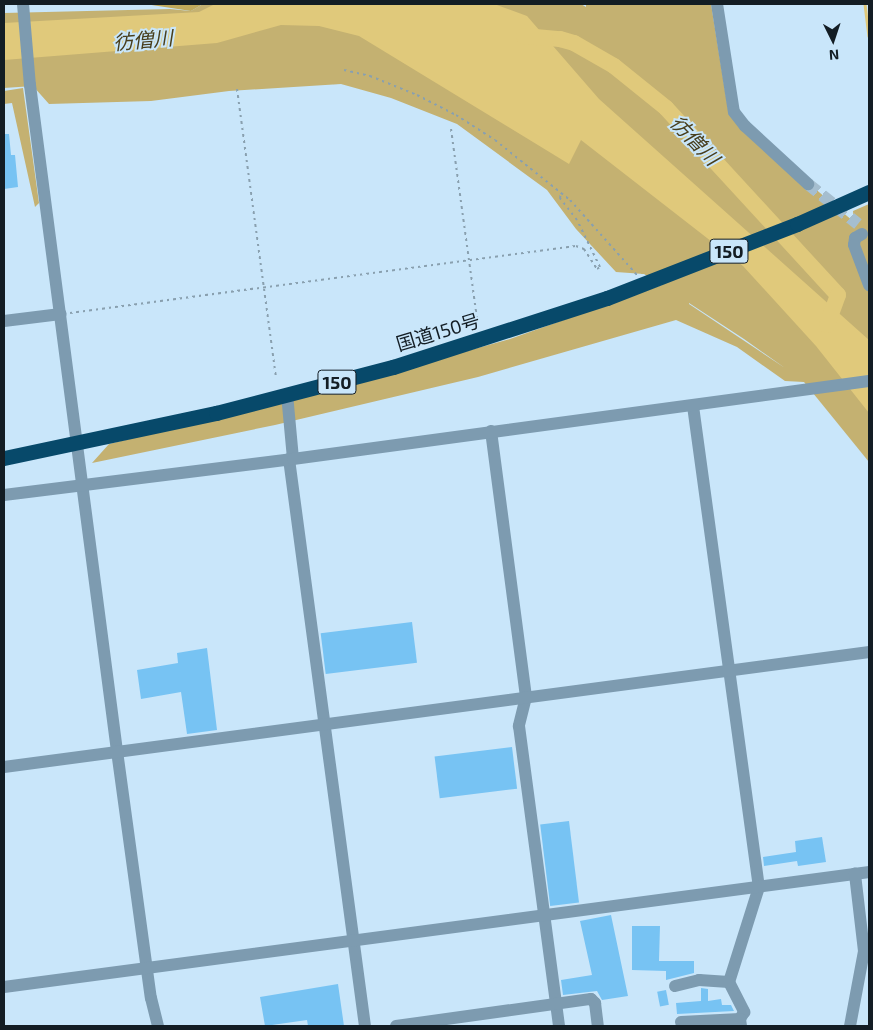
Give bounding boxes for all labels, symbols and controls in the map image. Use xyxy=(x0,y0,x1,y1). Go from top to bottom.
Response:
north arrow xyxy=(808,15,858,65)
water label: 彷僧川 xyxy=(112,25,174,55)
text: N xyxy=(828,47,840,64)
water label: 彷僧川 xyxy=(666,110,724,170)
road number: 150 xyxy=(709,236,749,266)
street label: 国道150号 xyxy=(393,308,483,356)
road number: 150 xyxy=(317,367,357,398)

